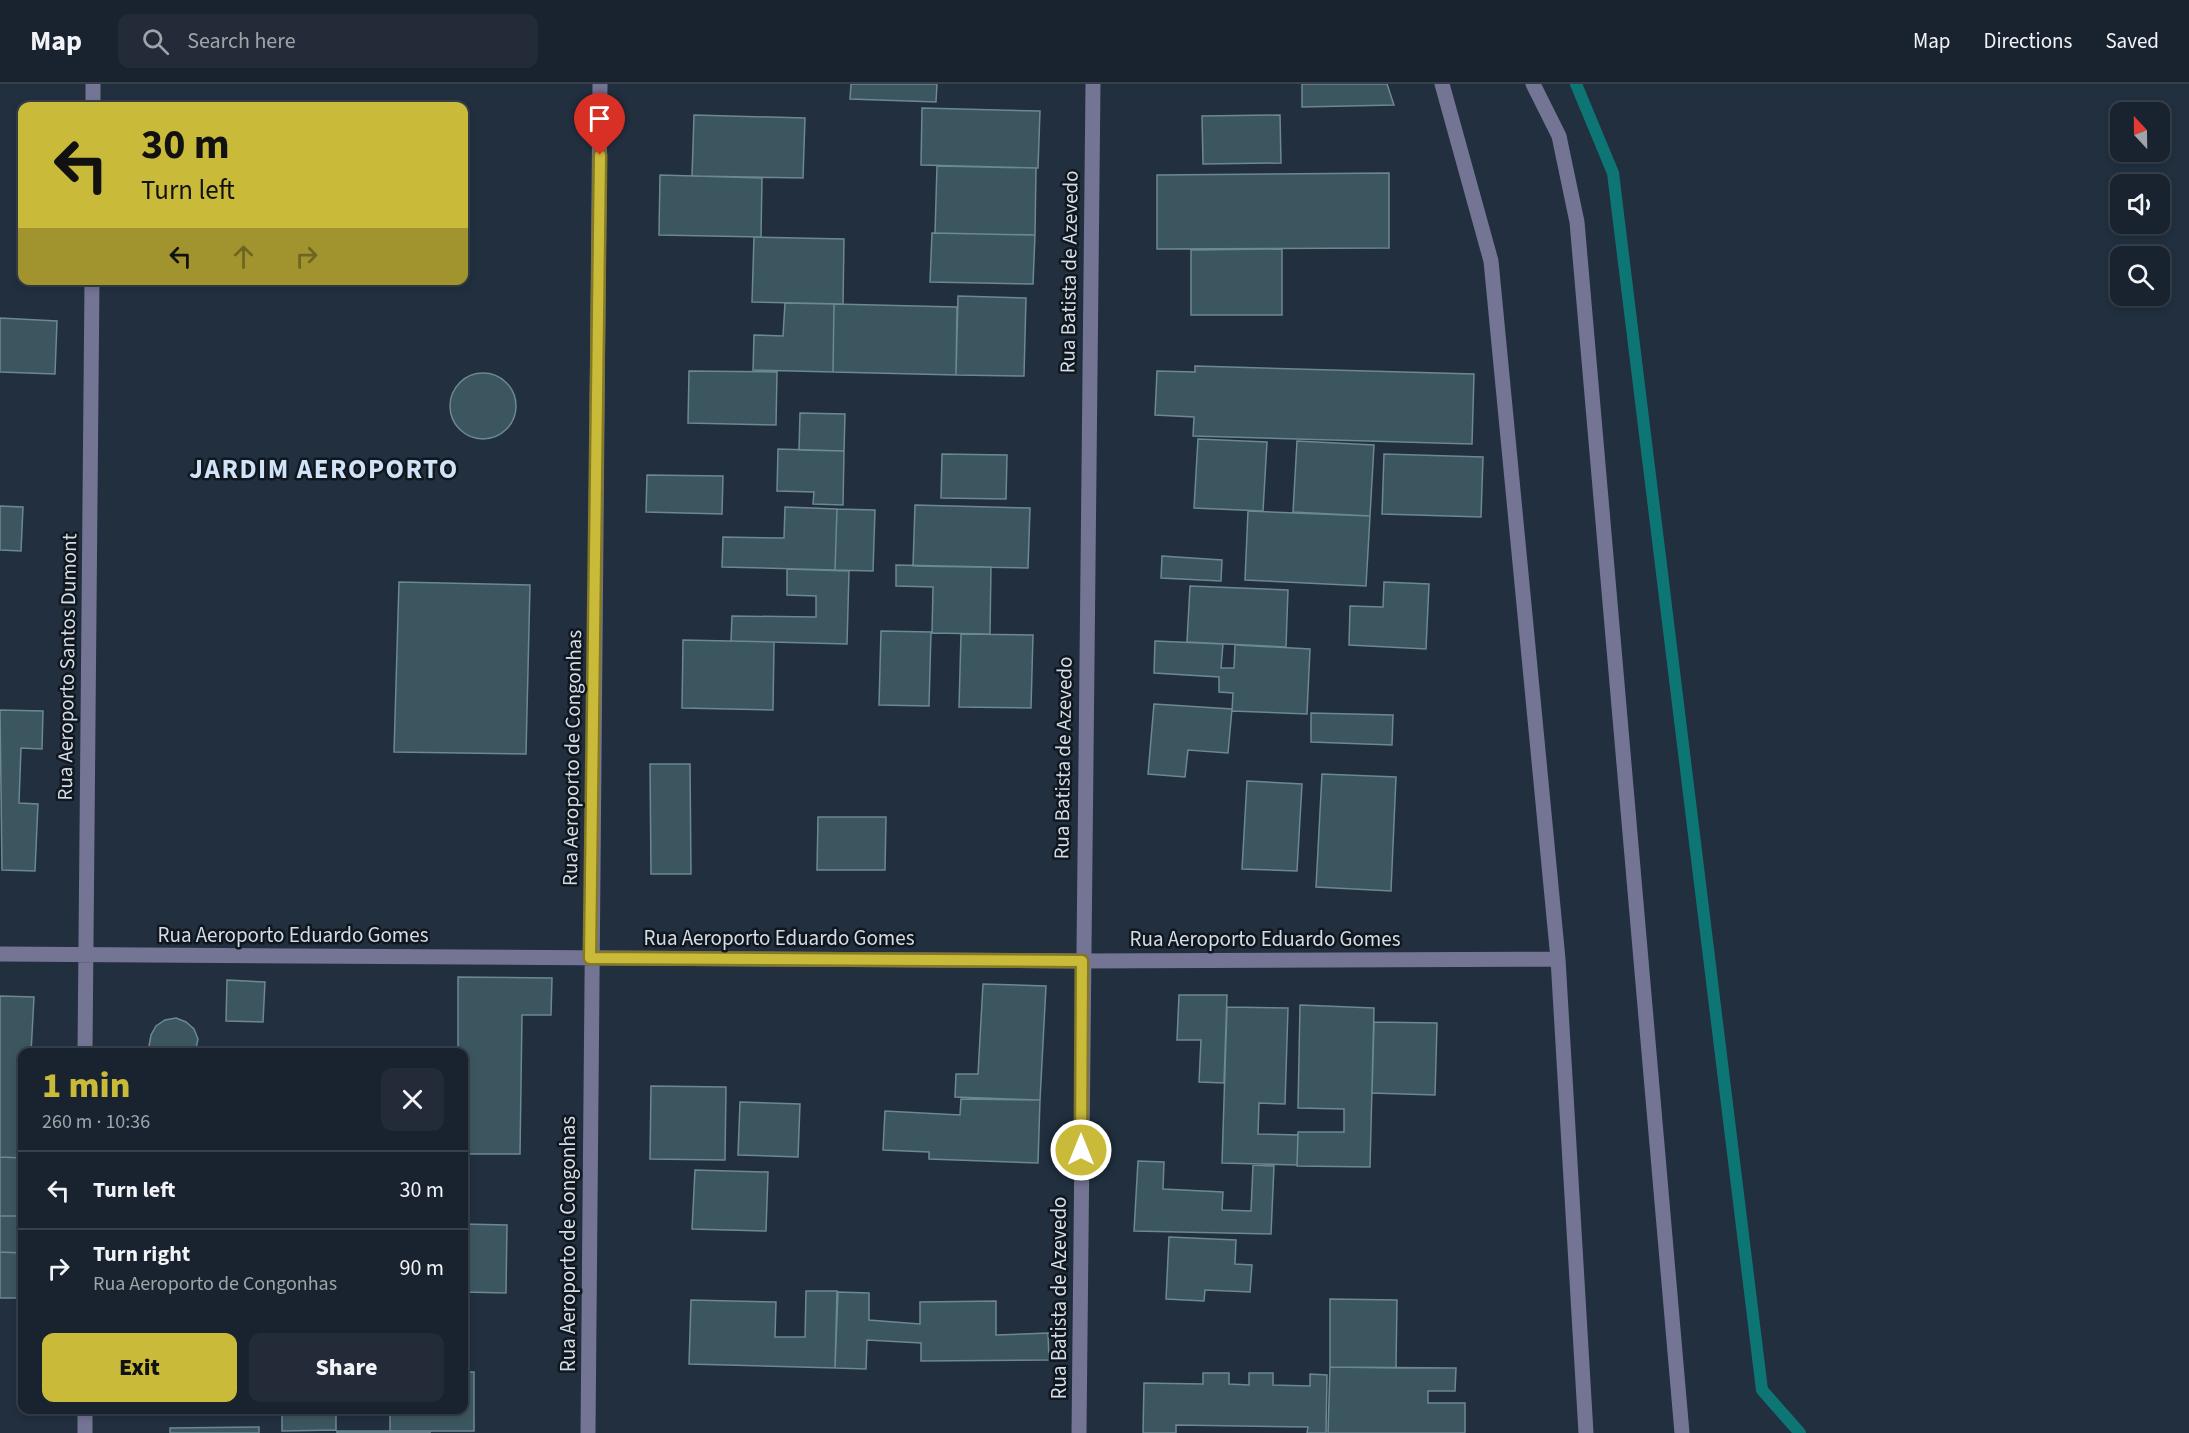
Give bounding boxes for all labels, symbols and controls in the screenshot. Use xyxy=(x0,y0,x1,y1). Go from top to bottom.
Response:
search box xyxy=(118,14,538,68)
text: Map xyxy=(30,21,82,61)
icon: search xyxy=(139,25,172,58)
text: Search here xyxy=(187,25,296,57)
text: Map xyxy=(1913,26,1951,56)
text: Directions xyxy=(1984,26,2072,56)
text: Saved xyxy=(2105,26,2159,56)
pin xyxy=(574,93,625,155)
icon: arrive xyxy=(583,102,616,135)
north arrow xyxy=(2110,102,2170,162)
map controls xyxy=(2110,102,2170,306)
text: 30 m xyxy=(141,115,230,175)
icon: left xyxy=(42,126,120,204)
street label: Rua Batista de Azevedo xyxy=(1052,170,1086,374)
text: Turn left xyxy=(141,171,235,210)
button: sound xyxy=(2110,174,2170,234)
icon: left xyxy=(164,240,197,273)
icon: ahead xyxy=(227,240,260,273)
icon: right xyxy=(290,240,323,273)
button: search xyxy=(2110,246,2170,306)
district label: JARDIM AEROPORTO xyxy=(189,450,459,489)
street label: Rua Aeroporto Santos Dumont xyxy=(50,533,84,801)
street label: Rua Aeroporto de Congonhas xyxy=(555,629,589,886)
street label: Rua Batista de Azevedo xyxy=(1046,656,1080,860)
street label: Rua Aeroporto Eduardo Gomes xyxy=(158,920,429,950)
street label: Rua Aeroporto Eduardo Gomes xyxy=(644,923,915,953)
street label: Rua Aeroporto Eduardo Gomes xyxy=(1130,924,1401,954)
text: 1 min xyxy=(42,1060,130,1111)
button: close xyxy=(381,1068,444,1131)
text: 260 m · 10:36 xyxy=(42,1108,150,1136)
street label: Rua Aeroporto de Congonhas xyxy=(553,1116,583,1372)
position arrow xyxy=(1049,1118,1113,1182)
icon: left xyxy=(42,1174,75,1207)
text: Turn left xyxy=(93,1174,175,1206)
text: 30 m xyxy=(399,1174,444,1206)
street label: Rua Batista de Azevedo xyxy=(1044,1197,1074,1399)
text: Turn right xyxy=(93,1238,190,1270)
icon: right xyxy=(42,1252,75,1285)
text: 90 m xyxy=(399,1252,444,1284)
text: Rua Aeroporto de Congonhas xyxy=(93,1270,337,1298)
button: Exit xyxy=(42,1333,237,1402)
button: Share xyxy=(249,1333,444,1402)

